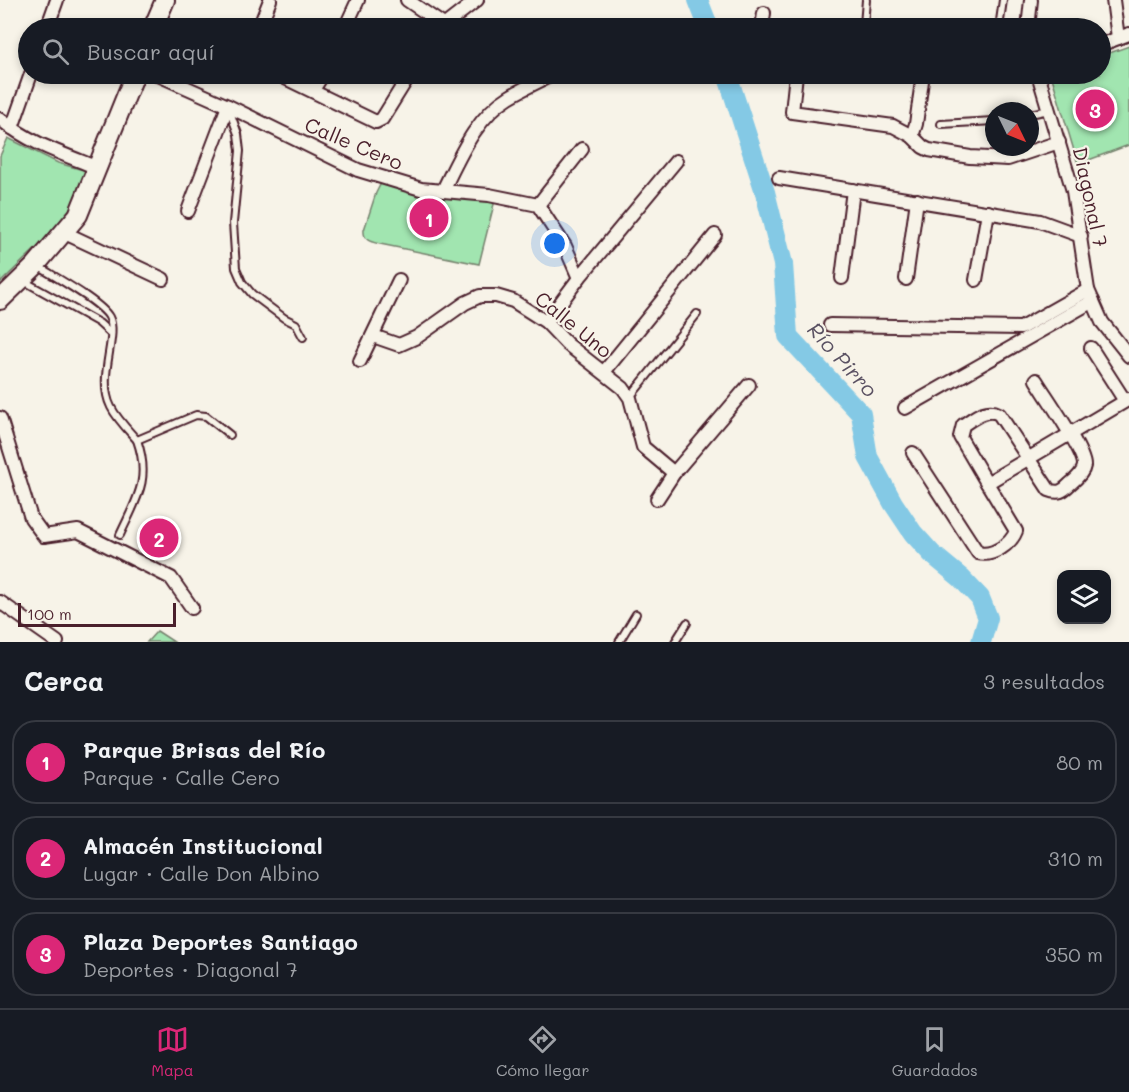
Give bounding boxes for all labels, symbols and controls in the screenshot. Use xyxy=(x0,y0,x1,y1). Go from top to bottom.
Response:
search box xyxy=(18,18,1111,84)
icon: search xyxy=(39,35,72,68)
text: Buscar aquí xyxy=(87,37,215,66)
pin: 3 xyxy=(1076,86,1114,132)
north arrow xyxy=(985,102,1039,156)
street label: Calle Cero xyxy=(301,111,407,175)
street label: Diagonal 7 xyxy=(1068,144,1114,250)
pin: 1 xyxy=(410,196,448,240)
your location xyxy=(540,229,569,258)
street label: Calle Uno xyxy=(530,285,618,363)
water label: Río Pirro xyxy=(802,316,884,402)
pin: 2 xyxy=(140,516,178,560)
map controls xyxy=(1057,570,1111,624)
button: layers xyxy=(1057,570,1111,624)
scale bar xyxy=(18,600,176,628)
text: 100 m xyxy=(27,603,72,624)
text: Cerca xyxy=(24,664,104,698)
text: 3 resultados xyxy=(983,668,1105,694)
text: Parque Brisas del Río xyxy=(83,735,325,764)
text: 1 xyxy=(41,749,50,775)
text: 80 m xyxy=(1056,749,1103,775)
text: Parque · Calle Cero xyxy=(83,764,280,790)
text: Almacén Institucional xyxy=(83,831,323,860)
text: 2 xyxy=(40,845,51,871)
text: 310 m xyxy=(1048,845,1103,871)
text: Lugar · Calle Don Albino xyxy=(83,860,319,886)
text: Plaza Deportes Santiago xyxy=(83,927,358,956)
text: 3 xyxy=(40,941,52,967)
text: 350 m xyxy=(1045,941,1103,967)
text: Deportes · Diagonal 7 xyxy=(83,956,298,982)
tab: Mapa xyxy=(151,1023,194,1080)
tab: Cómo llegar xyxy=(496,1023,589,1080)
tab: Guardados xyxy=(892,1023,978,1080)

